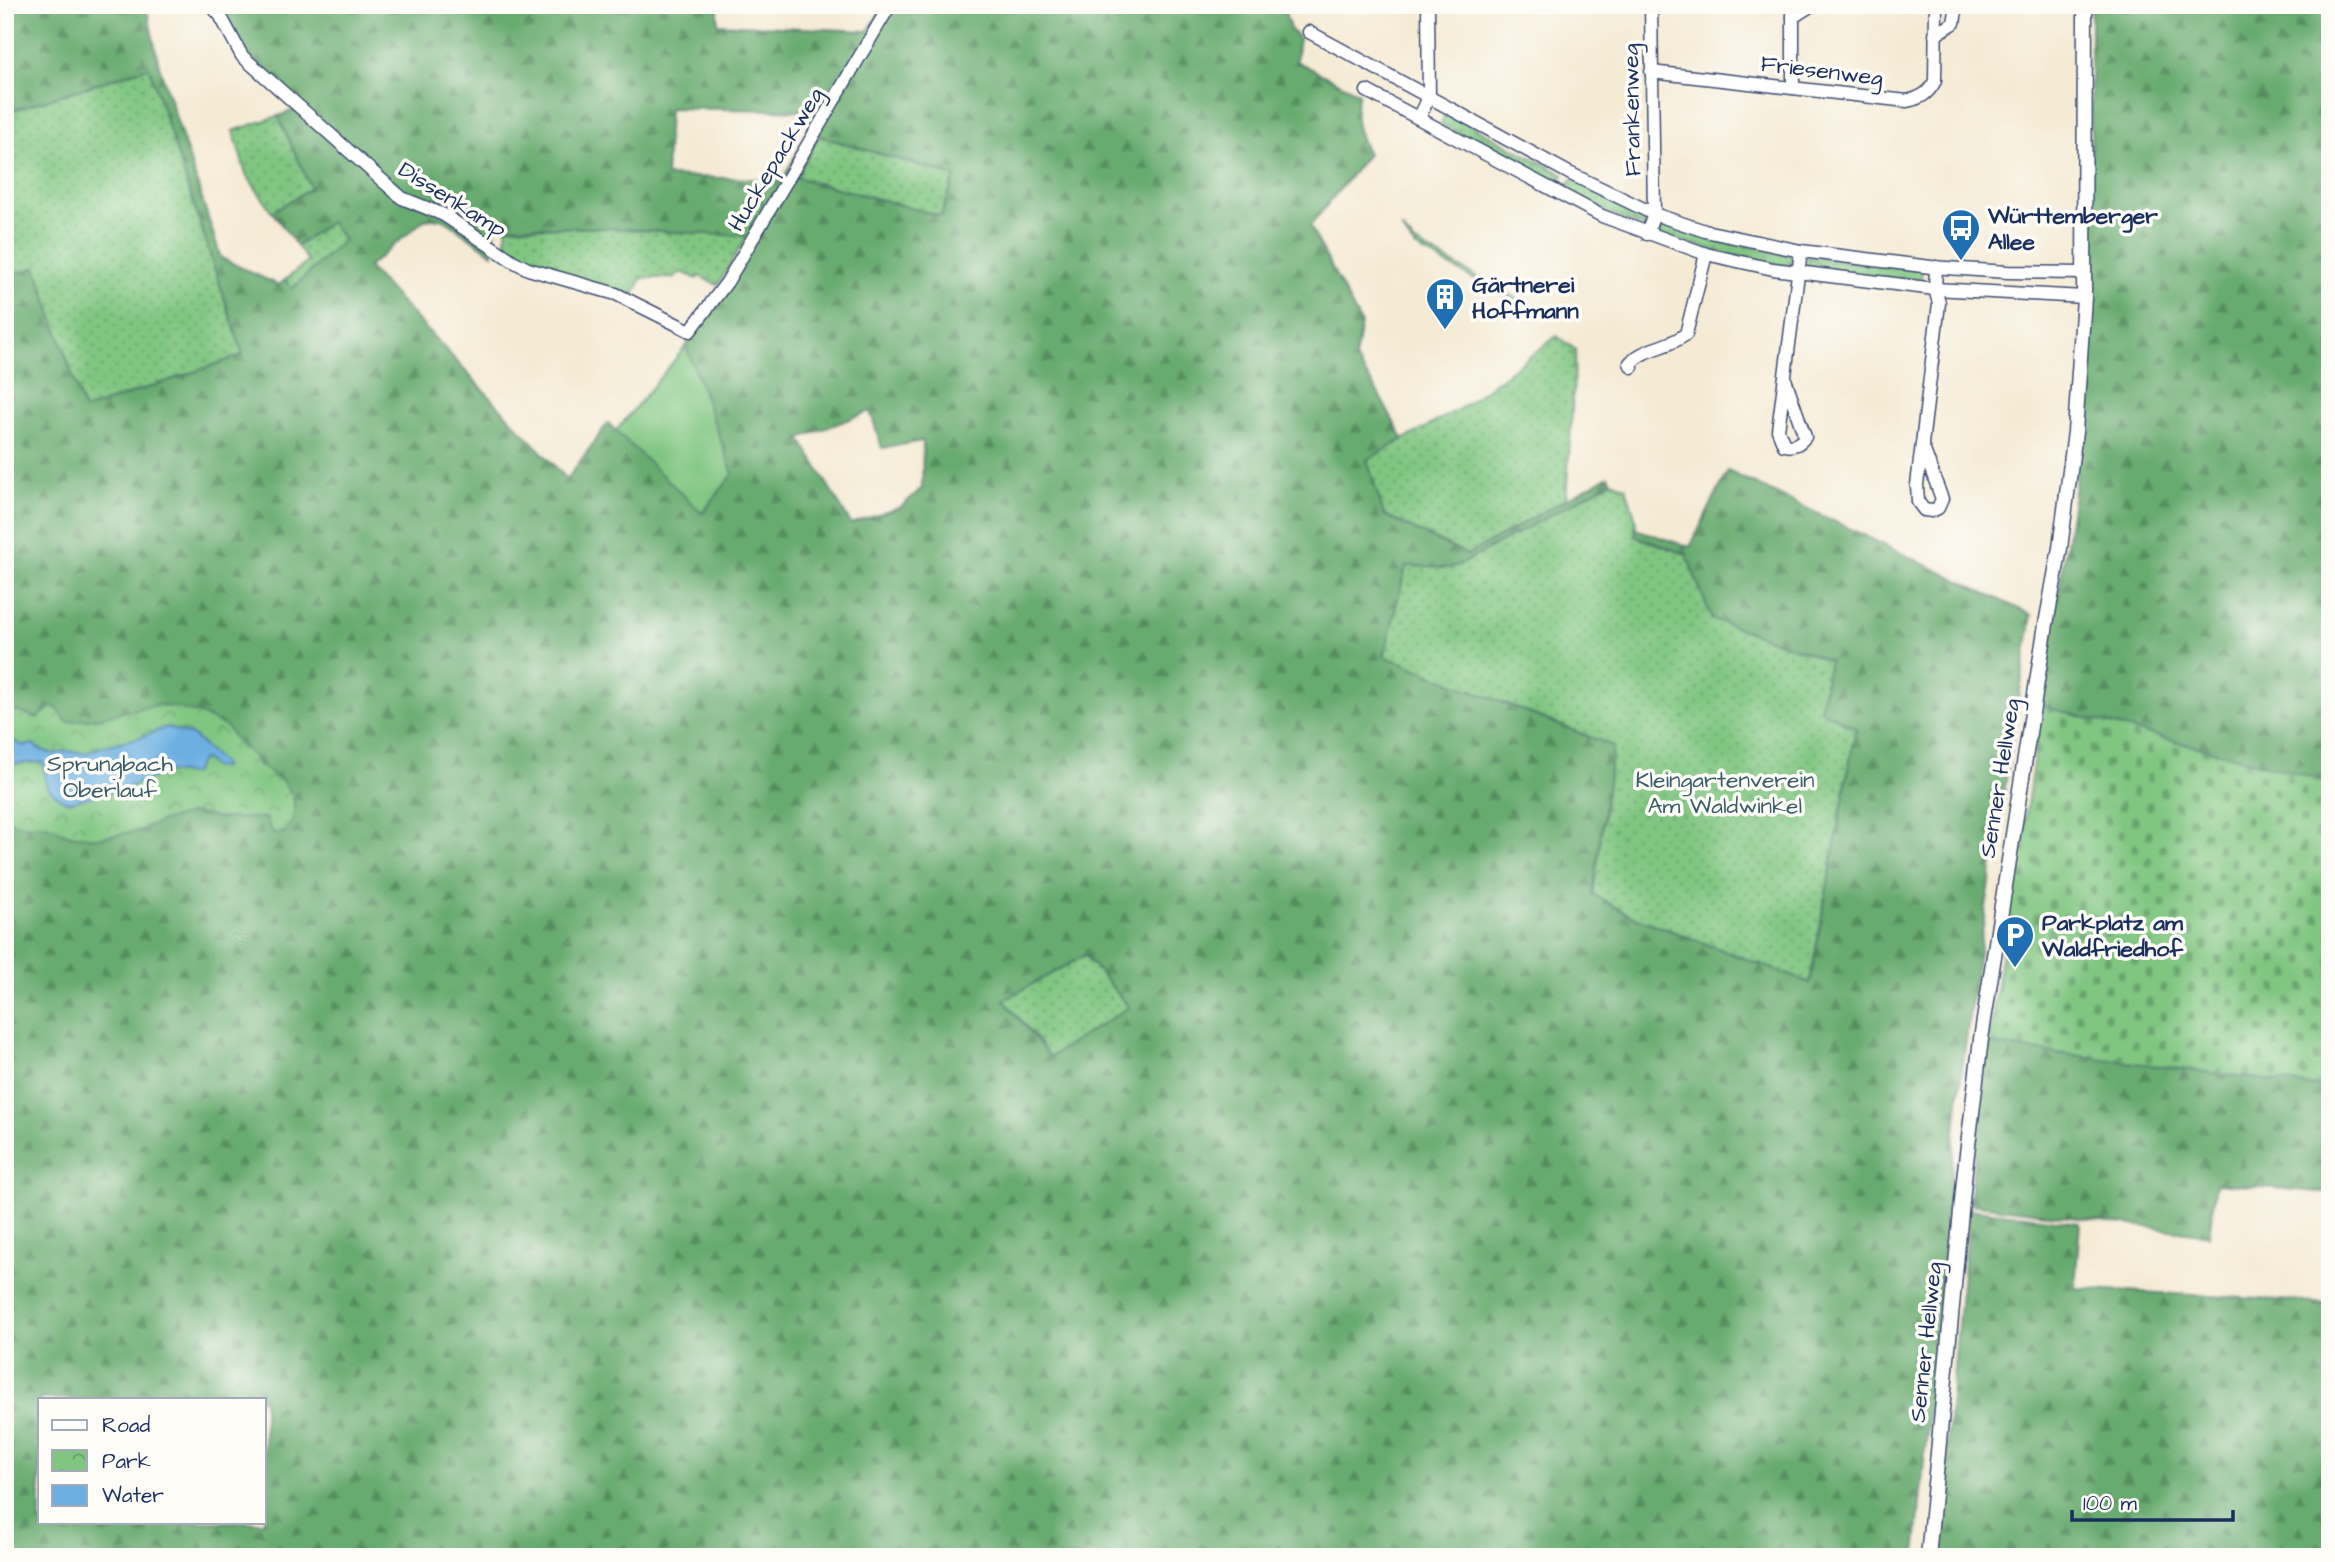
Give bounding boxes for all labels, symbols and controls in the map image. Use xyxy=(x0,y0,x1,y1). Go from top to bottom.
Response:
street label: Frankenweg xyxy=(1615,43,1650,177)
street label: Friesenweg xyxy=(1759,48,1885,95)
street label: Huckepackweg xyxy=(720,81,832,238)
street label: Dissenkamp xyxy=(392,154,513,246)
place label: Württemberger Allee xyxy=(1987,200,2158,258)
bus stop icon: Württemberger Allee xyxy=(1940,207,1982,262)
place label: Gärtnerei Hoffmann xyxy=(1472,269,1579,327)
building icon: Gärtnerei Hoffmann xyxy=(1424,276,1466,331)
street label: Senner Hellweg xyxy=(1972,696,2029,860)
park label: Sprungbach Oberlauf xyxy=(47,748,174,806)
park label: Kleingartenverein Am Waldwinkel xyxy=(1636,764,1814,822)
place label: Parkplatz am Waldfriedhof xyxy=(2041,907,2184,965)
parking icon: Parkplatz am Waldfriedhof xyxy=(1994,914,2036,969)
street label: Senner Hellweg xyxy=(1902,1260,1951,1424)
legend xyxy=(38,1398,266,1524)
text: Road xyxy=(102,1411,150,1440)
text: Park xyxy=(102,1447,151,1476)
scale bar xyxy=(2072,1478,2234,1522)
text: Water xyxy=(102,1481,164,1510)
text: 100 m xyxy=(2083,1489,2138,1518)

